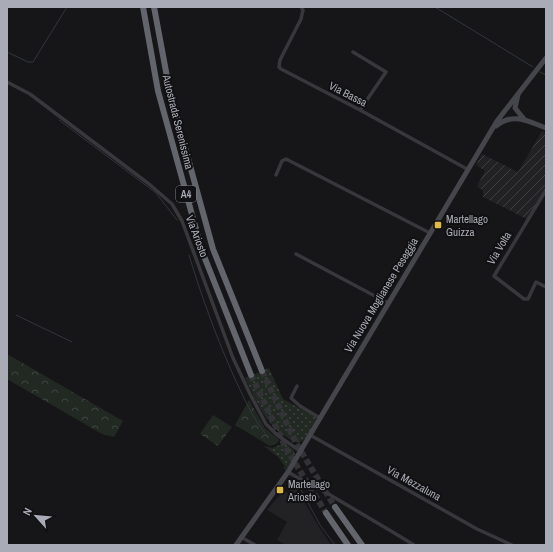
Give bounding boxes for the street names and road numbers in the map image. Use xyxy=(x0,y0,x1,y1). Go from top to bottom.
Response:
street label: Autostrada Serenissima xyxy=(159,72,196,171)
street label: Via Bassa xyxy=(327,78,369,110)
road number: A4 xyxy=(176,186,196,202)
street label: Via Ariosto xyxy=(183,213,211,259)
street label: Via Volta xyxy=(484,229,514,267)
street label: Via Nuova Moglianese Peseggia xyxy=(341,235,421,355)
street label: Via Mezzaluna xyxy=(385,462,443,504)

